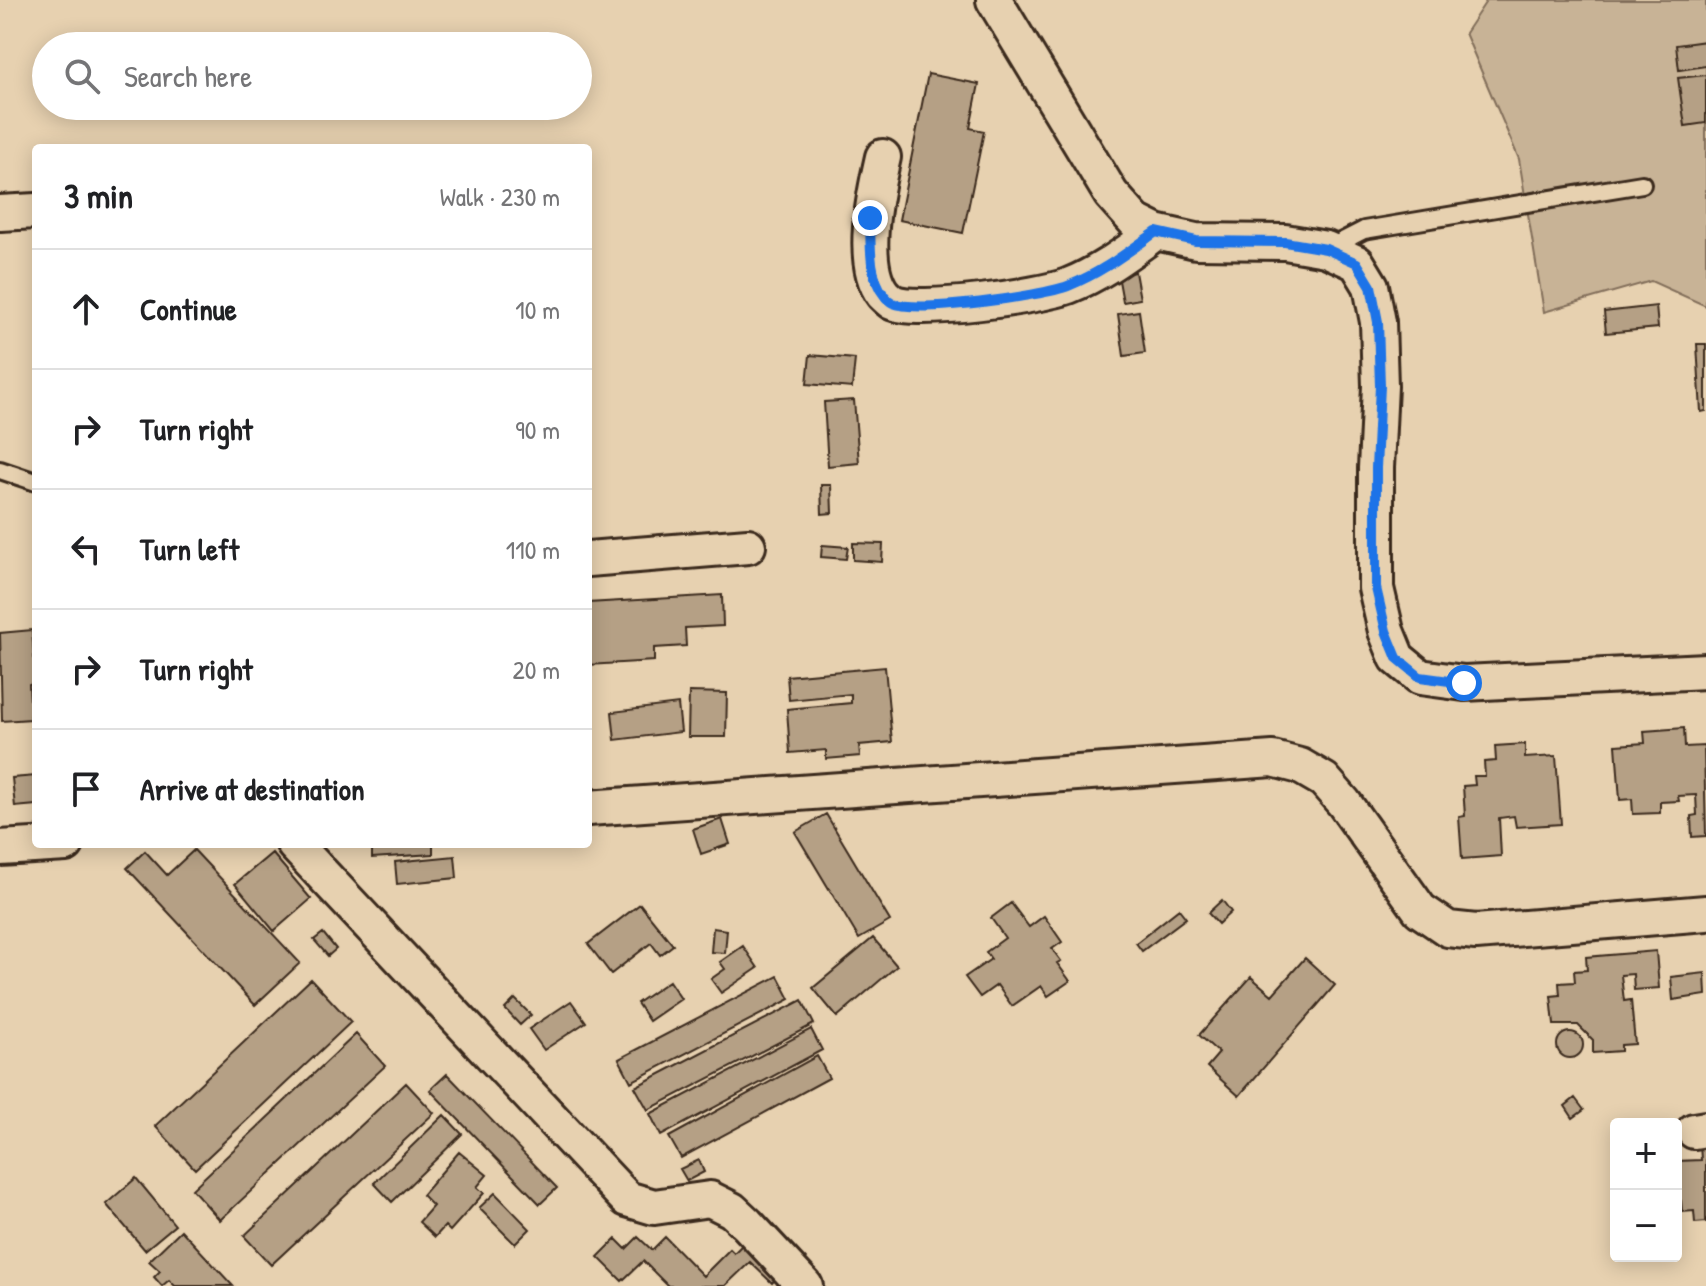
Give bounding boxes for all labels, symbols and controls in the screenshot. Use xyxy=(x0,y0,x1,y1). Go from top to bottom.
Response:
search box xyxy=(32,32,592,120)
icon: search xyxy=(60,54,104,98)
text: Search here xyxy=(124,56,252,96)
text: 3 min xyxy=(64,173,133,219)
text: Walk · 230 m xyxy=(440,179,560,214)
route end xyxy=(852,200,888,236)
icon: ahead xyxy=(64,287,108,331)
text: Continue xyxy=(140,289,237,329)
text: 10 m xyxy=(515,292,560,327)
icon: right xyxy=(64,407,108,451)
text: Turn right xyxy=(140,409,253,449)
text: 90 m xyxy=(515,412,560,447)
icon: left xyxy=(64,527,108,571)
text: Turn left xyxy=(140,529,239,569)
text: 110 m xyxy=(506,532,560,567)
icon: right xyxy=(64,647,108,691)
text: Turn right xyxy=(140,649,253,689)
text: 20 m xyxy=(513,652,560,687)
route start xyxy=(1446,665,1482,701)
icon: arrive xyxy=(64,767,108,811)
text: Arrive at destination xyxy=(140,769,365,809)
map controls xyxy=(1610,1118,1682,1262)
button: + xyxy=(1610,1118,1682,1190)
button: − xyxy=(1610,1190,1682,1262)

